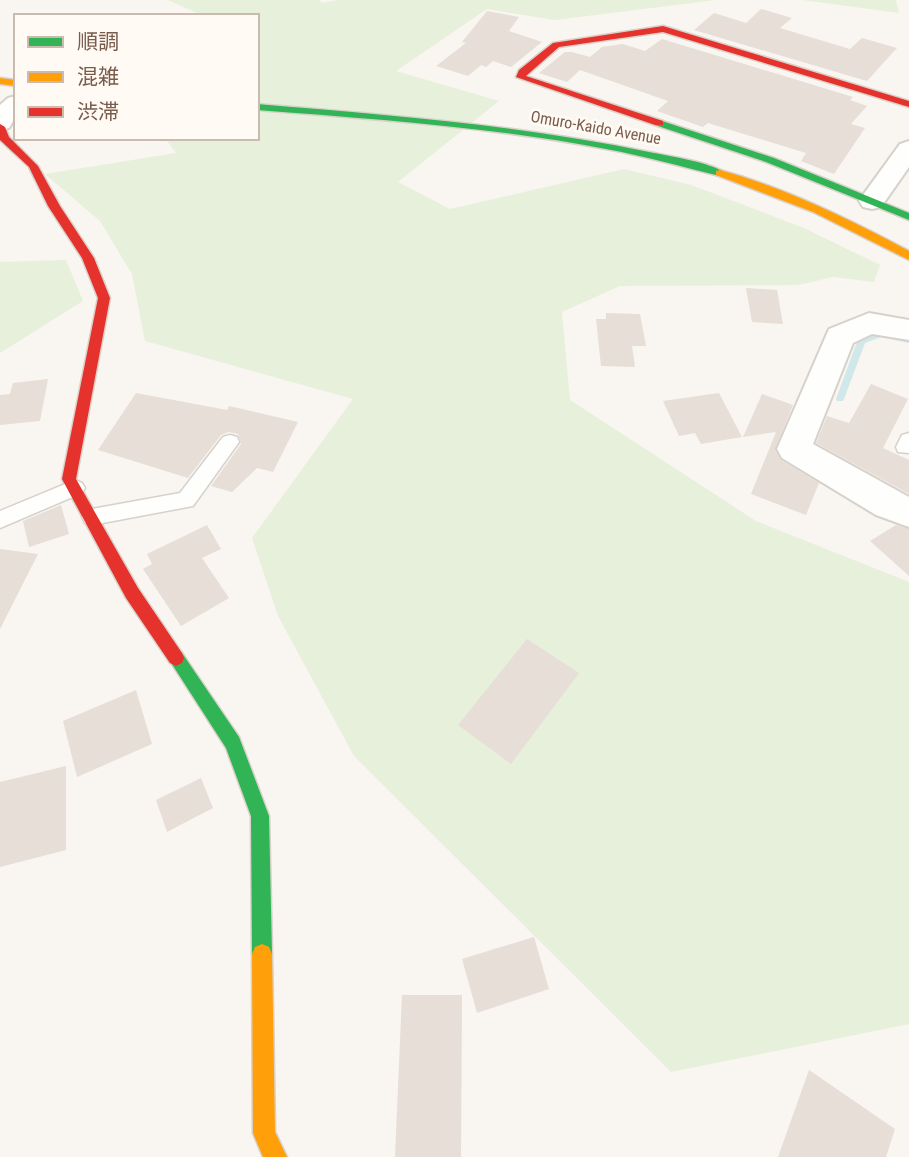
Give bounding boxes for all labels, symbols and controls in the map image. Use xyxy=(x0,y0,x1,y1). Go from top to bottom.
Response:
legend xyxy=(14,14,259,140)
text: 順調 xyxy=(77,30,119,54)
text: 混雑 xyxy=(77,65,119,89)
text: 渋滞 xyxy=(77,100,119,124)
street label: Omuro-Kaido Avenue xyxy=(529,107,663,148)

